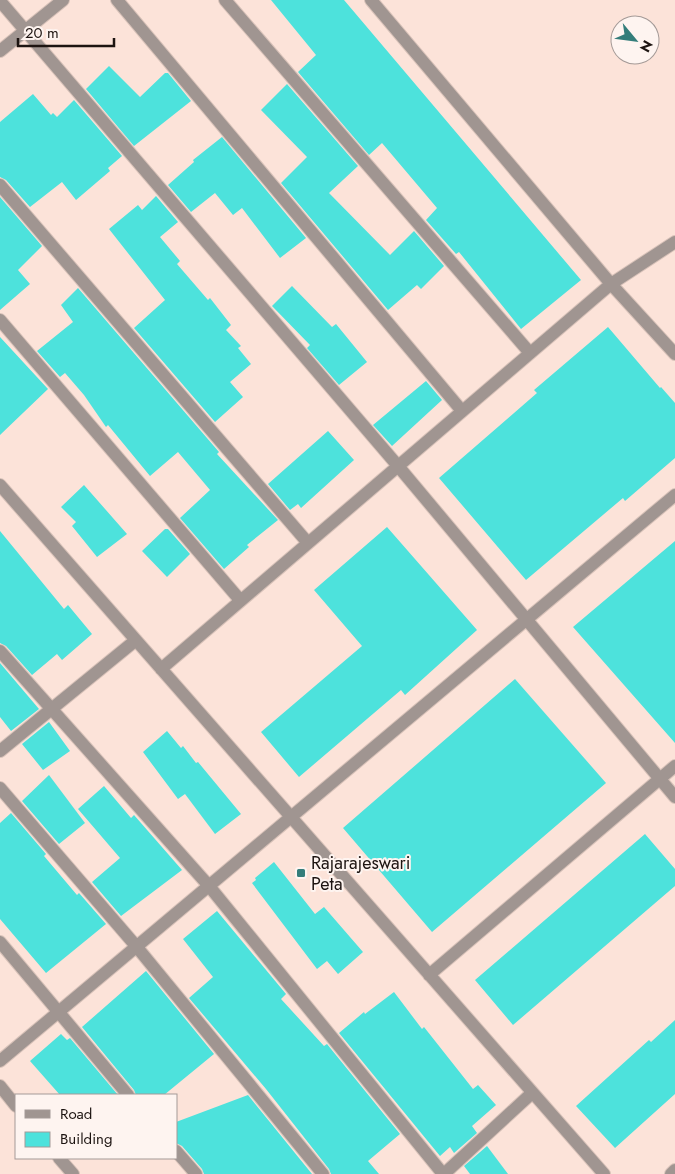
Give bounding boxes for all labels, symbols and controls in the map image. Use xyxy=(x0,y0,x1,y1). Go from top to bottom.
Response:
scale bar xyxy=(18,15,114,47)
north arrow xyxy=(610,15,660,65)
text: 20 m xyxy=(25,22,59,44)
text: N xyxy=(635,37,658,56)
place label: Rajarajeswari Peta xyxy=(311,850,410,897)
marker: Rajarajeswari Peta xyxy=(295,867,307,879)
legend xyxy=(15,1094,178,1159)
text: Road xyxy=(60,1103,92,1125)
text: Building xyxy=(60,1128,112,1150)

